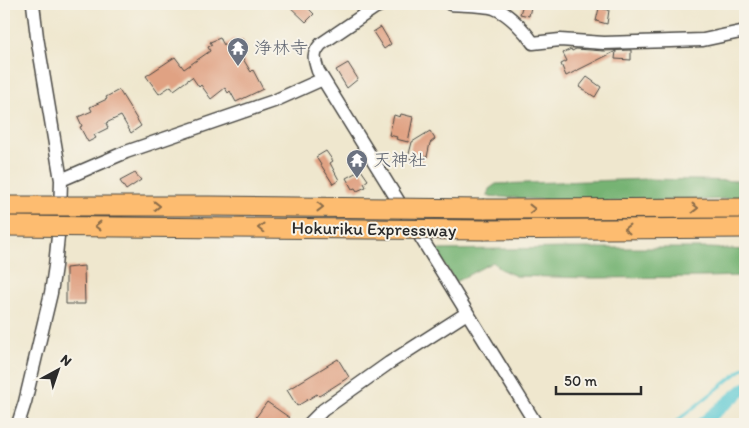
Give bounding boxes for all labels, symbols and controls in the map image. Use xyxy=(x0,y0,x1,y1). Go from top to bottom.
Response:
temple icon: 浄林寺 xyxy=(226,36,250,67)
place label: 浄林寺 xyxy=(254,37,308,59)
temple icon: 天神社 xyxy=(345,148,369,179)
place label: 天神社 xyxy=(373,149,427,171)
one-way arrow xyxy=(154,201,162,211)
one-way arrow xyxy=(316,202,324,212)
one-way arrow xyxy=(692,203,699,213)
one-way arrow xyxy=(529,204,537,214)
street label: Hokuriku Expressway xyxy=(291,217,457,241)
one-way arrow xyxy=(94,221,102,231)
one-way arrow xyxy=(257,222,265,233)
one-way arrow xyxy=(622,224,630,234)
north arrow xyxy=(32,346,82,396)
text: N xyxy=(57,351,75,370)
scale bar xyxy=(556,363,642,395)
text: 50 m xyxy=(564,372,597,390)

